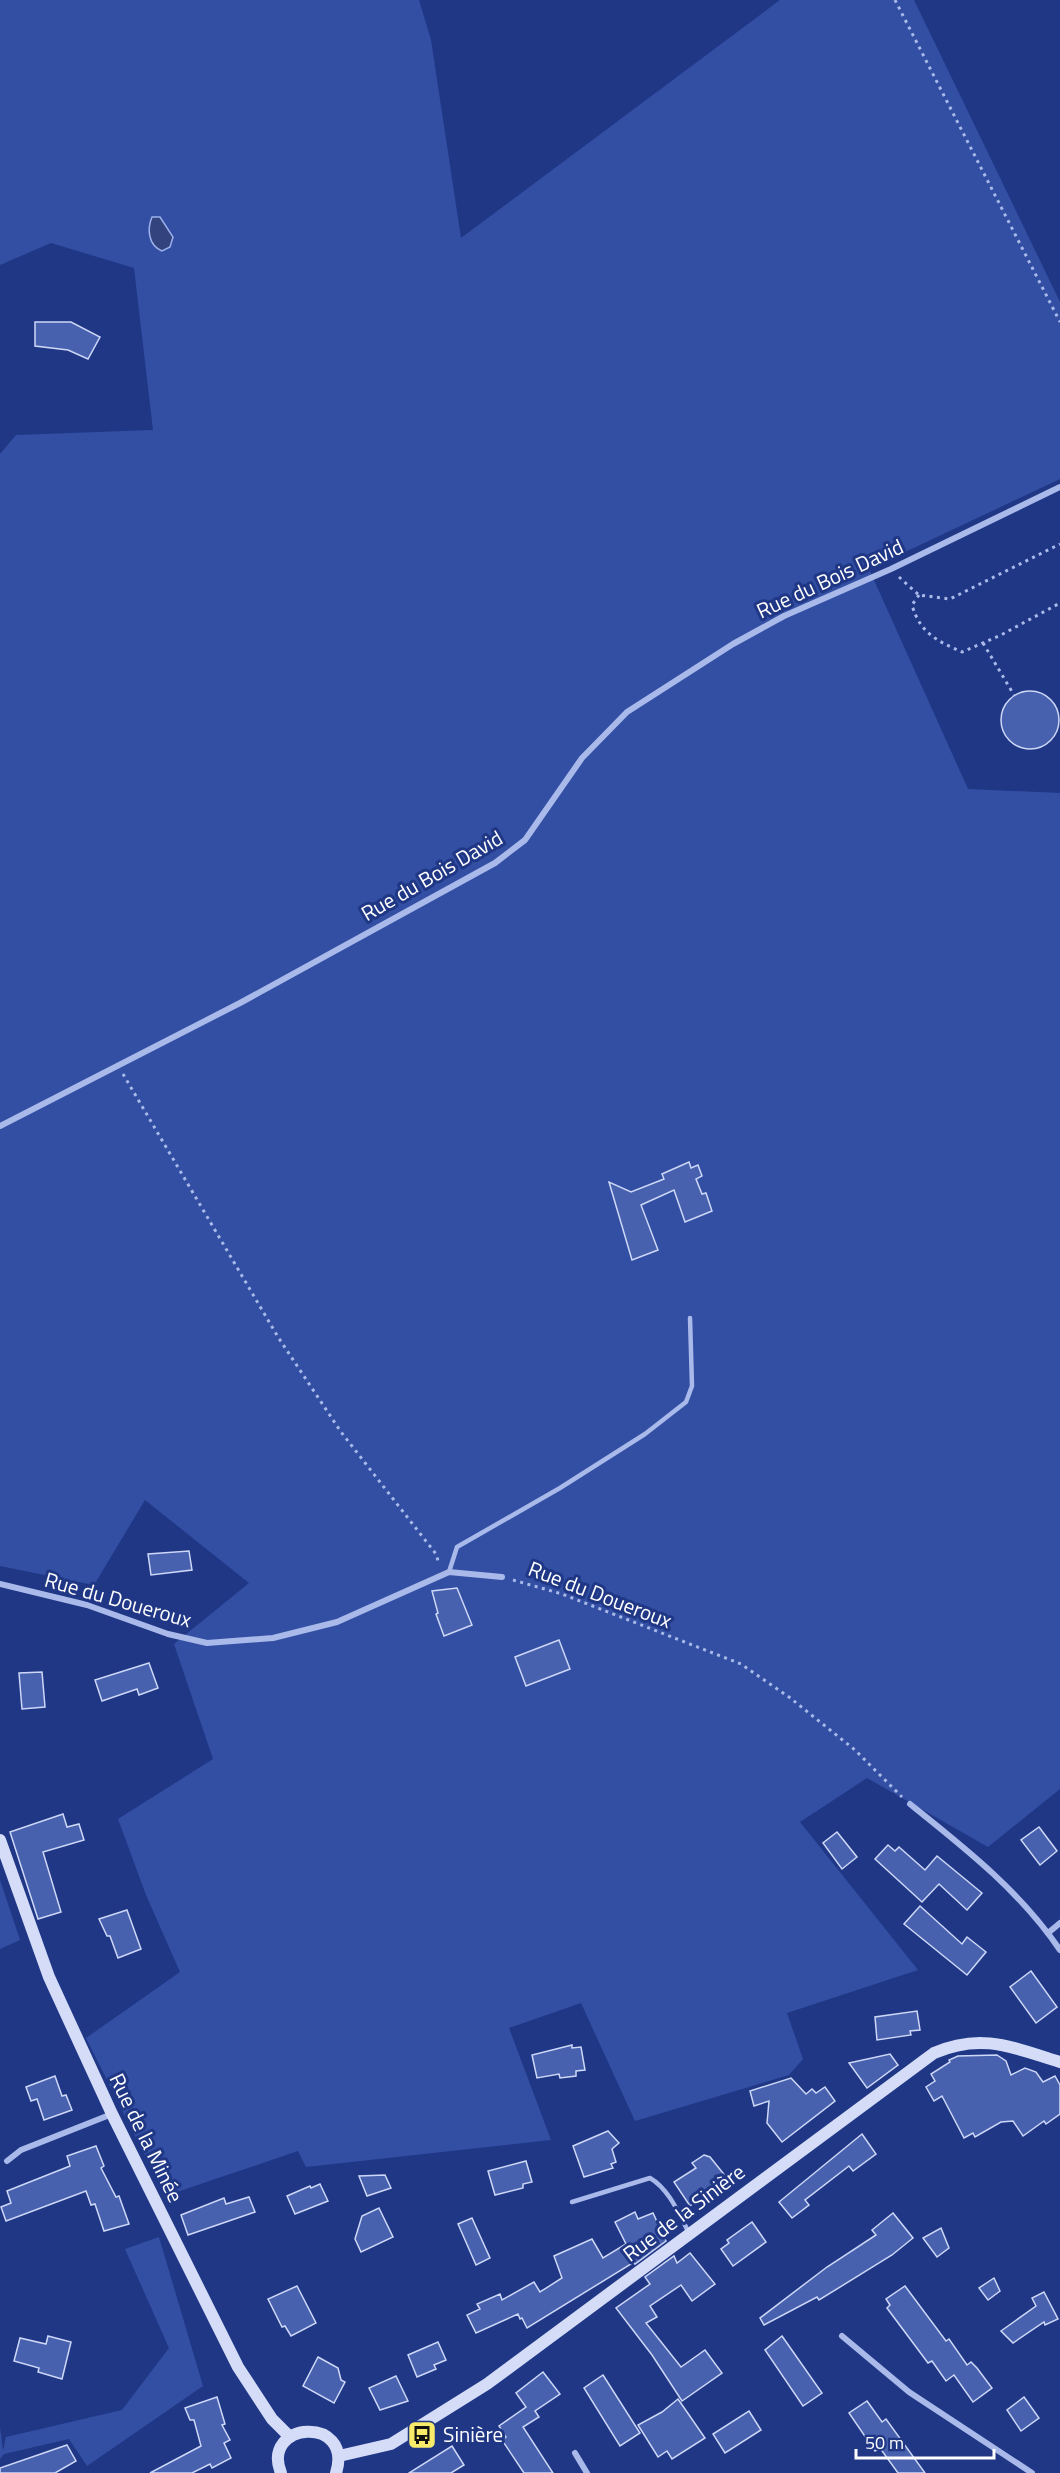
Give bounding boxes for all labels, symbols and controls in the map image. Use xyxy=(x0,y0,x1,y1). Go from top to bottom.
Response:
street label: Rue du Bois David xyxy=(751,530,908,626)
street label: Rue du Bois David xyxy=(355,822,508,929)
street label: Rue du Doueroux xyxy=(524,1552,677,1636)
street label: Rue du Doueroux xyxy=(41,1563,196,1635)
street label: Rue de la Minée xyxy=(102,2067,192,2208)
street label: Rue de la Sinière xyxy=(616,2156,751,2269)
place label: Sinière xyxy=(443,2418,503,2450)
bus stop icon: Sinière xyxy=(406,2419,438,2451)
scale bar xyxy=(856,2422,994,2460)
text: 50 m xyxy=(865,2429,904,2456)

